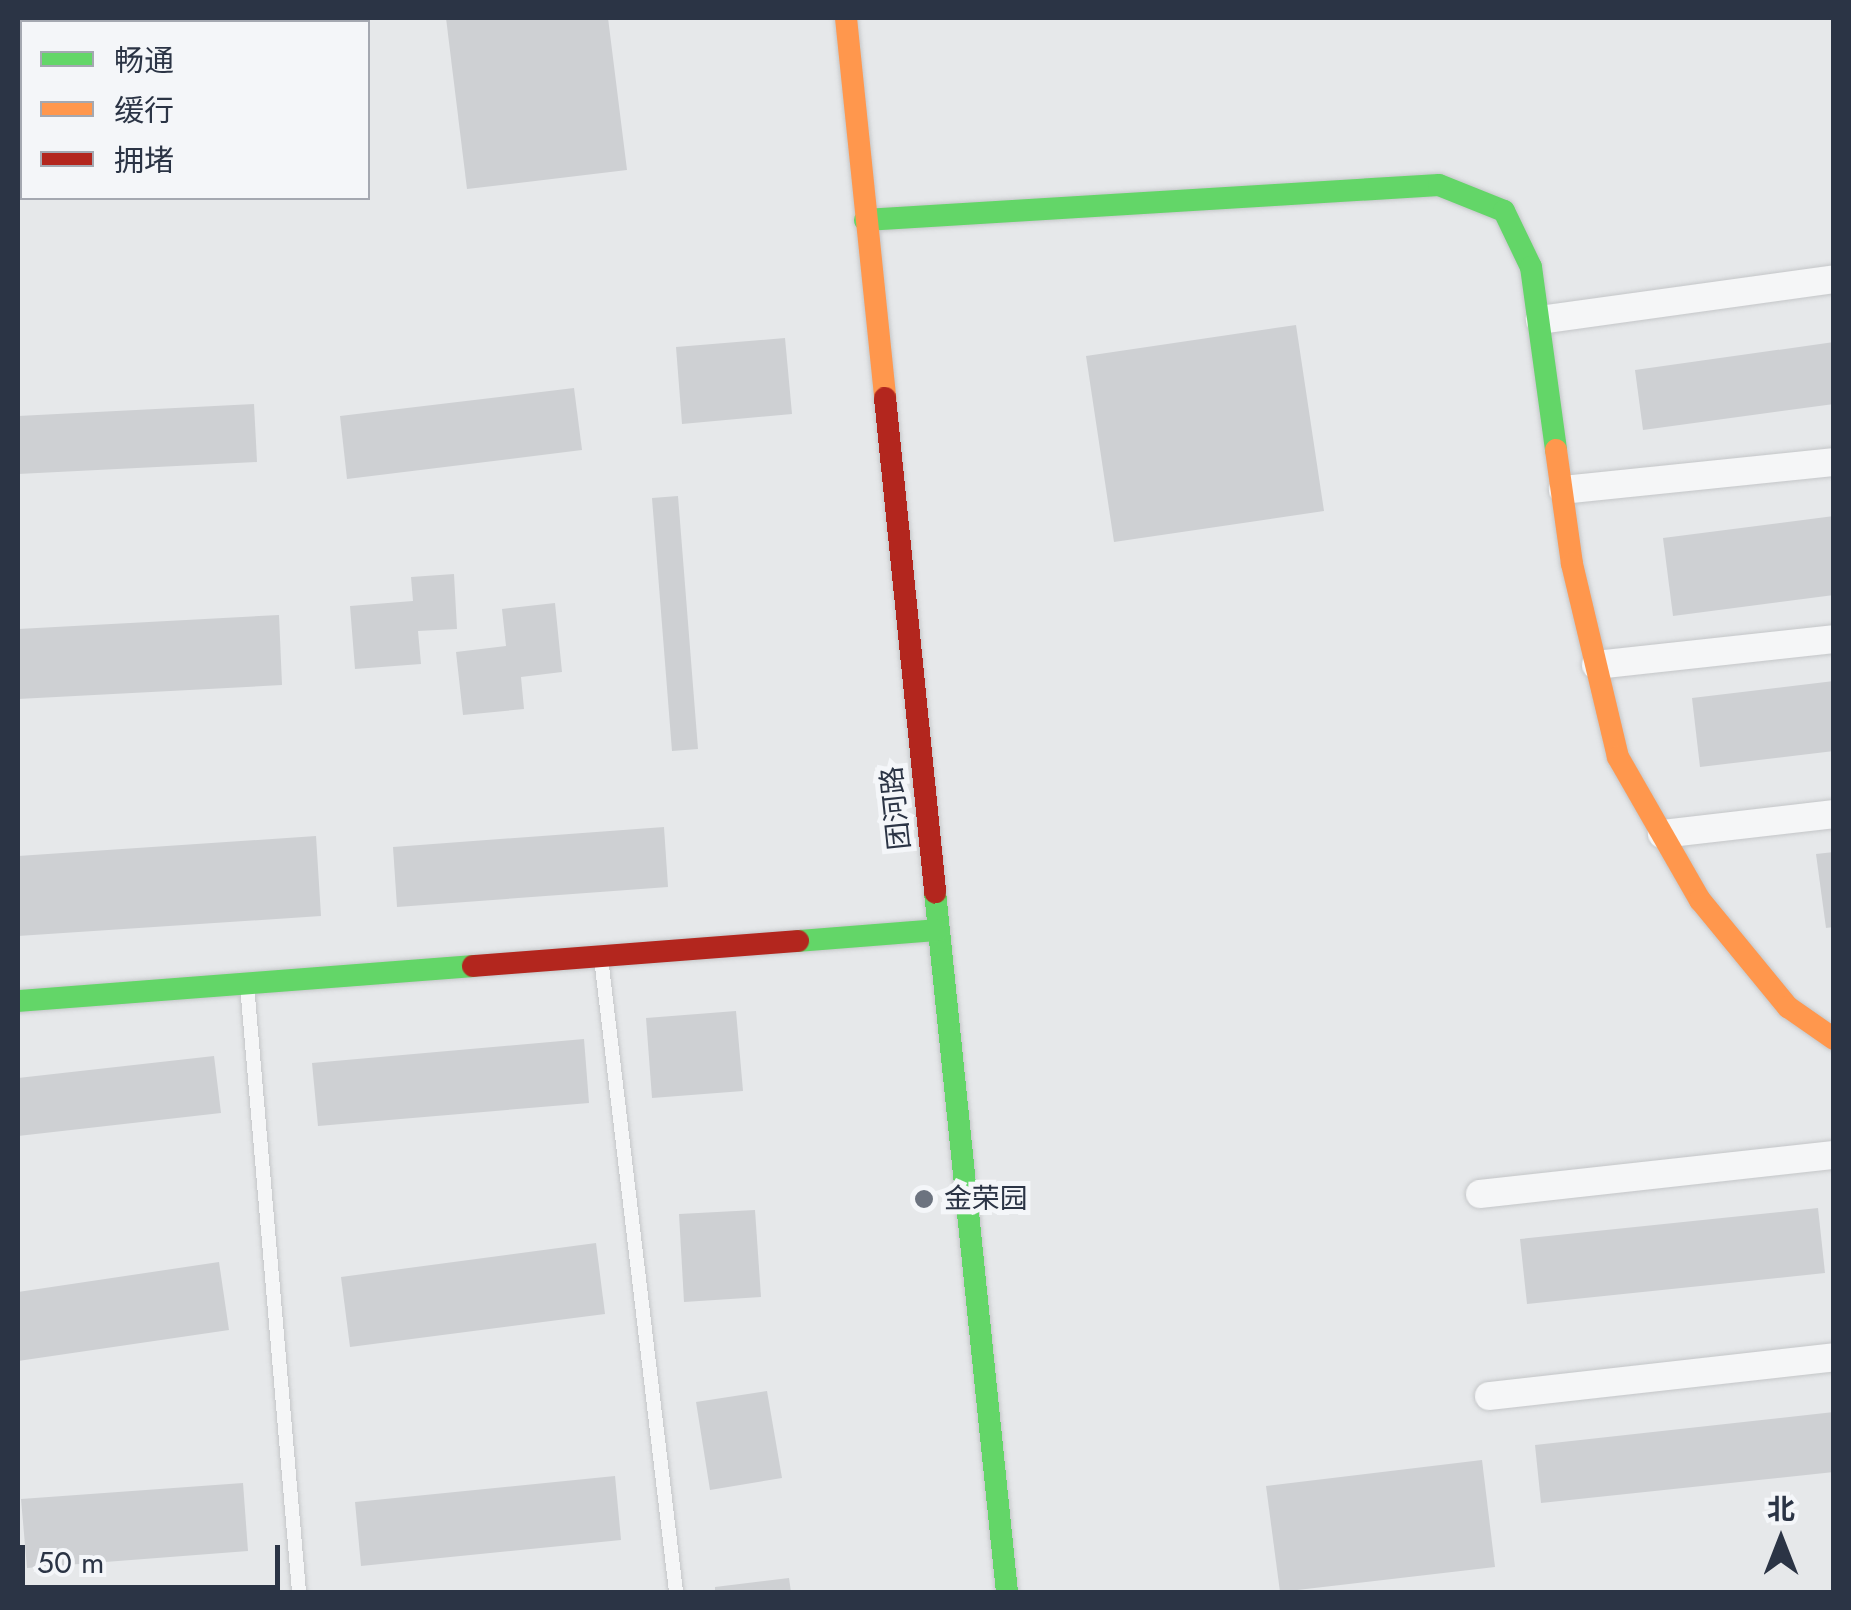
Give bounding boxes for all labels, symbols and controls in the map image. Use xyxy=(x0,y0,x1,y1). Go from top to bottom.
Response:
legend xyxy=(20,20,370,200)
text: 畅通 xyxy=(114,39,174,82)
text: 缓行 xyxy=(114,89,174,132)
text: 拥堵 xyxy=(114,139,174,182)
street label: 团河路 xyxy=(875,764,917,852)
place label: 金荣园 xyxy=(944,1182,1028,1216)
marker: 金荣园 xyxy=(913,1188,935,1210)
text: 北 xyxy=(1767,1489,1795,1530)
north arrow xyxy=(1731,1490,1831,1590)
scale bar xyxy=(25,1525,285,1587)
text: 50 m xyxy=(37,1541,104,1584)

